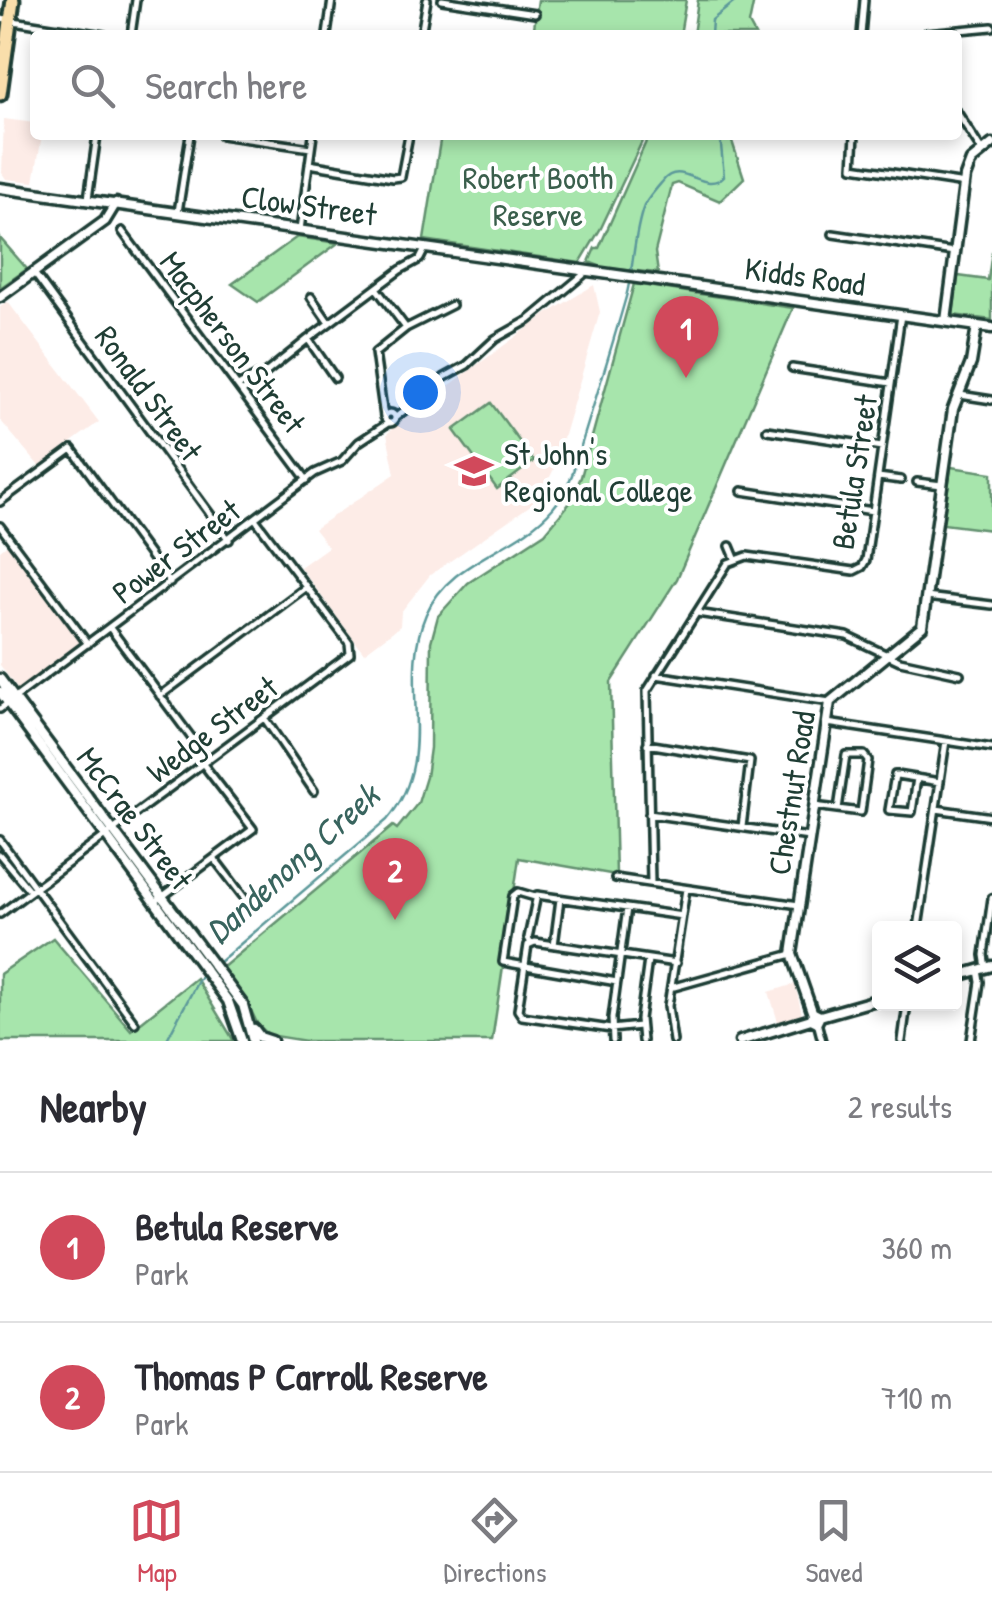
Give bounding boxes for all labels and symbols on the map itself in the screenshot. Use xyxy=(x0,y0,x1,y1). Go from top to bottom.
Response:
park label: Robert Booth Reserve xyxy=(463,156,613,236)
street label: Clow Street xyxy=(239,174,380,236)
street label: Macpherson Street xyxy=(150,242,316,443)
street label: Kidds Road xyxy=(742,246,868,306)
pin: 1 xyxy=(654,296,718,378)
street label: Ronald Street xyxy=(85,317,213,470)
your location xyxy=(395,367,446,418)
street label: Betula Street xyxy=(821,391,888,552)
place label: St John's Regional College xyxy=(504,432,693,512)
school or university icon: St John's Regional College xyxy=(453,450,495,492)
street label: Power Street xyxy=(103,488,250,613)
street label: Wedge Street xyxy=(138,665,287,792)
street label: Chestnut Road xyxy=(757,708,825,878)
street label: McCrae Street xyxy=(67,738,203,899)
water label: Dandenong Creek xyxy=(195,770,391,953)
pin: 2 xyxy=(362,838,428,920)

